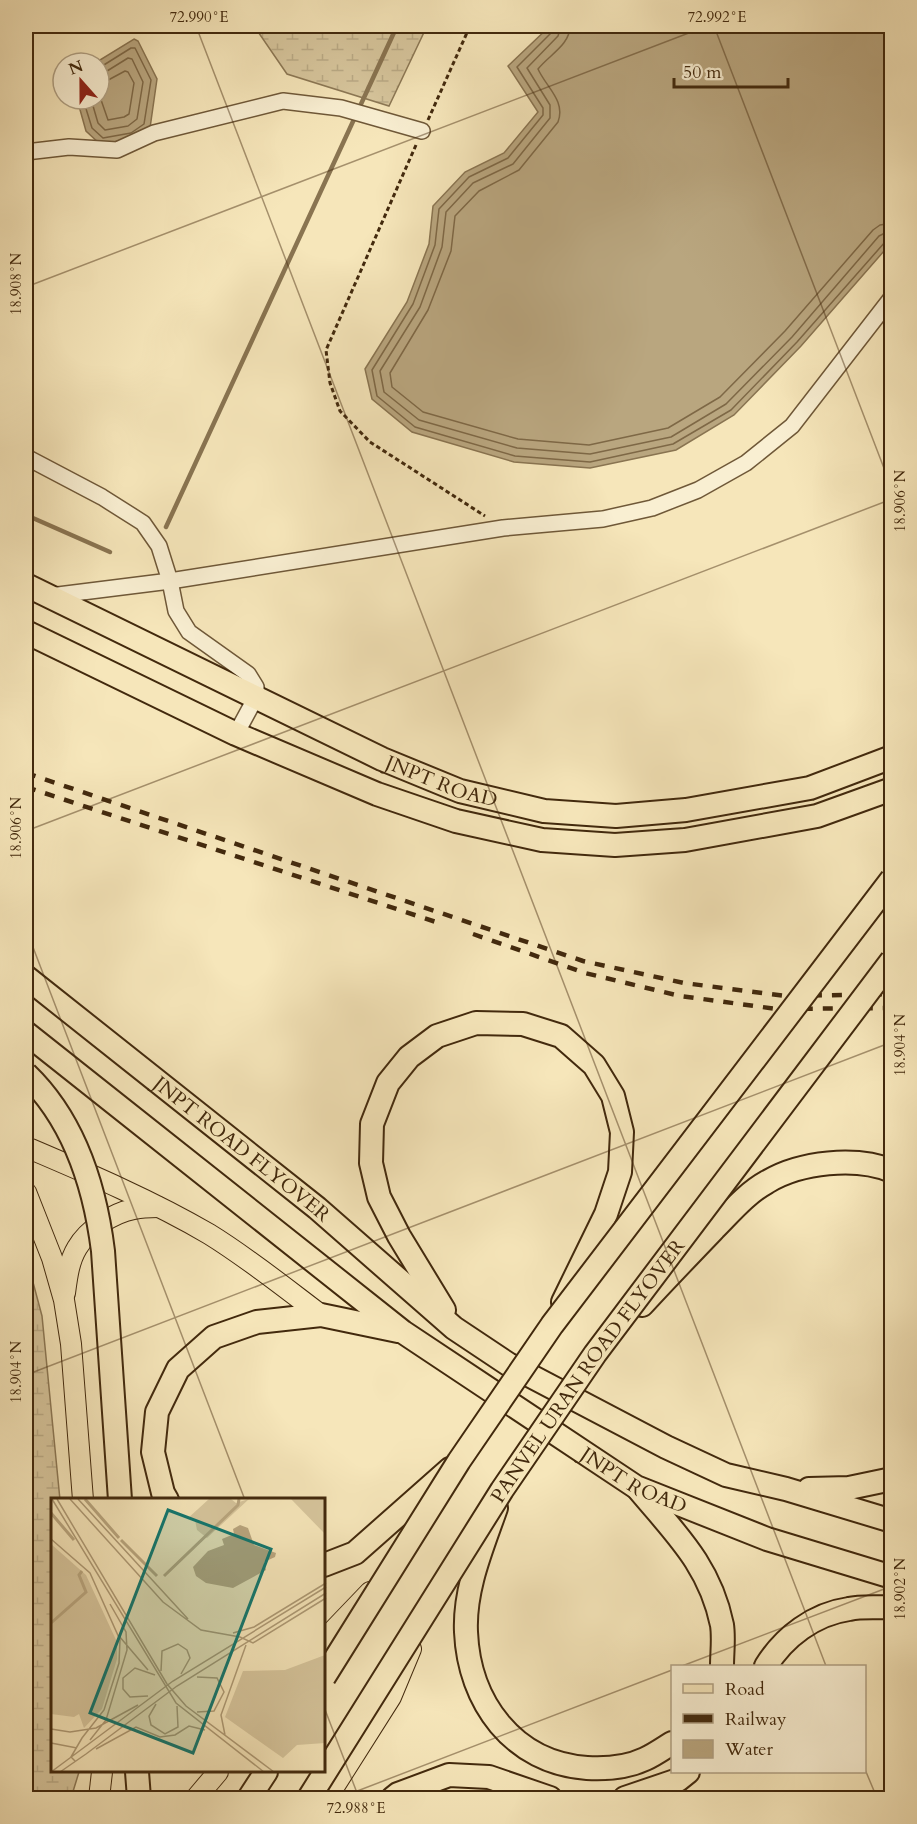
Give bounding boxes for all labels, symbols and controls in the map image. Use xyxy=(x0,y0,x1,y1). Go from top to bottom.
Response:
text: 72.990°E xyxy=(169,7,229,27)
text: 72.992°E xyxy=(687,7,747,27)
north arrow xyxy=(51,51,111,111)
scale bar xyxy=(674,51,788,89)
text: N xyxy=(66,55,87,81)
text: 50 m xyxy=(683,60,722,85)
text: 18.908°N xyxy=(6,252,26,315)
text: 18.906°N xyxy=(890,469,910,532)
street label: JNPT ROAD xyxy=(379,747,500,813)
text: 18.906°N xyxy=(6,796,26,859)
text: 18.904°N xyxy=(890,1013,910,1076)
street label: JNPT ROAD FLYOVER xyxy=(146,1068,337,1228)
street label: PANVEL URAN ROAD FLYOVER xyxy=(484,1233,691,1508)
text: 18.904°N xyxy=(6,1340,26,1403)
street label: JNPT ROAD xyxy=(573,1439,691,1519)
inset map xyxy=(51,1498,326,1773)
text: 18.902°N xyxy=(890,1557,910,1620)
legend xyxy=(671,1665,866,1773)
text: Road xyxy=(725,1677,765,1702)
text: Railway xyxy=(725,1707,787,1732)
text: Water xyxy=(724,1737,774,1762)
text: 72.988°E xyxy=(326,1798,386,1818)

